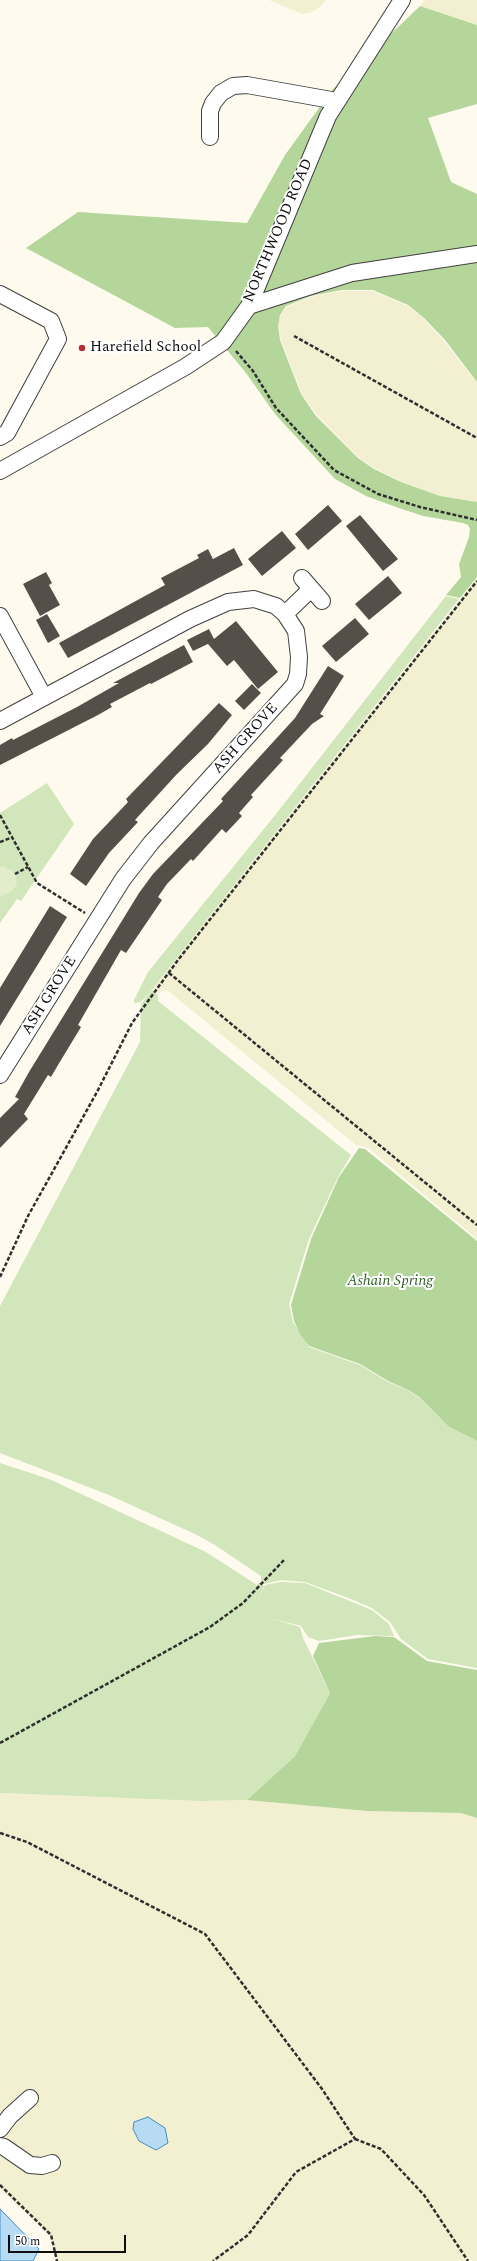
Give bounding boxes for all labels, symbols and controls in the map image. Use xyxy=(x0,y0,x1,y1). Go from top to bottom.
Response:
street label: NORTHWOOD ROAD xyxy=(240,156,318,306)
place label: Harefield School xyxy=(90,339,201,357)
marker: Harefield School xyxy=(77,343,87,353)
street label: ASH GROVE xyxy=(210,700,282,778)
street label: ASH GROVE xyxy=(19,953,81,1039)
park label: Ashain Spring xyxy=(347,1273,433,1291)
scale bar xyxy=(10,2227,128,2253)
text: 50 m xyxy=(15,2232,40,2251)

